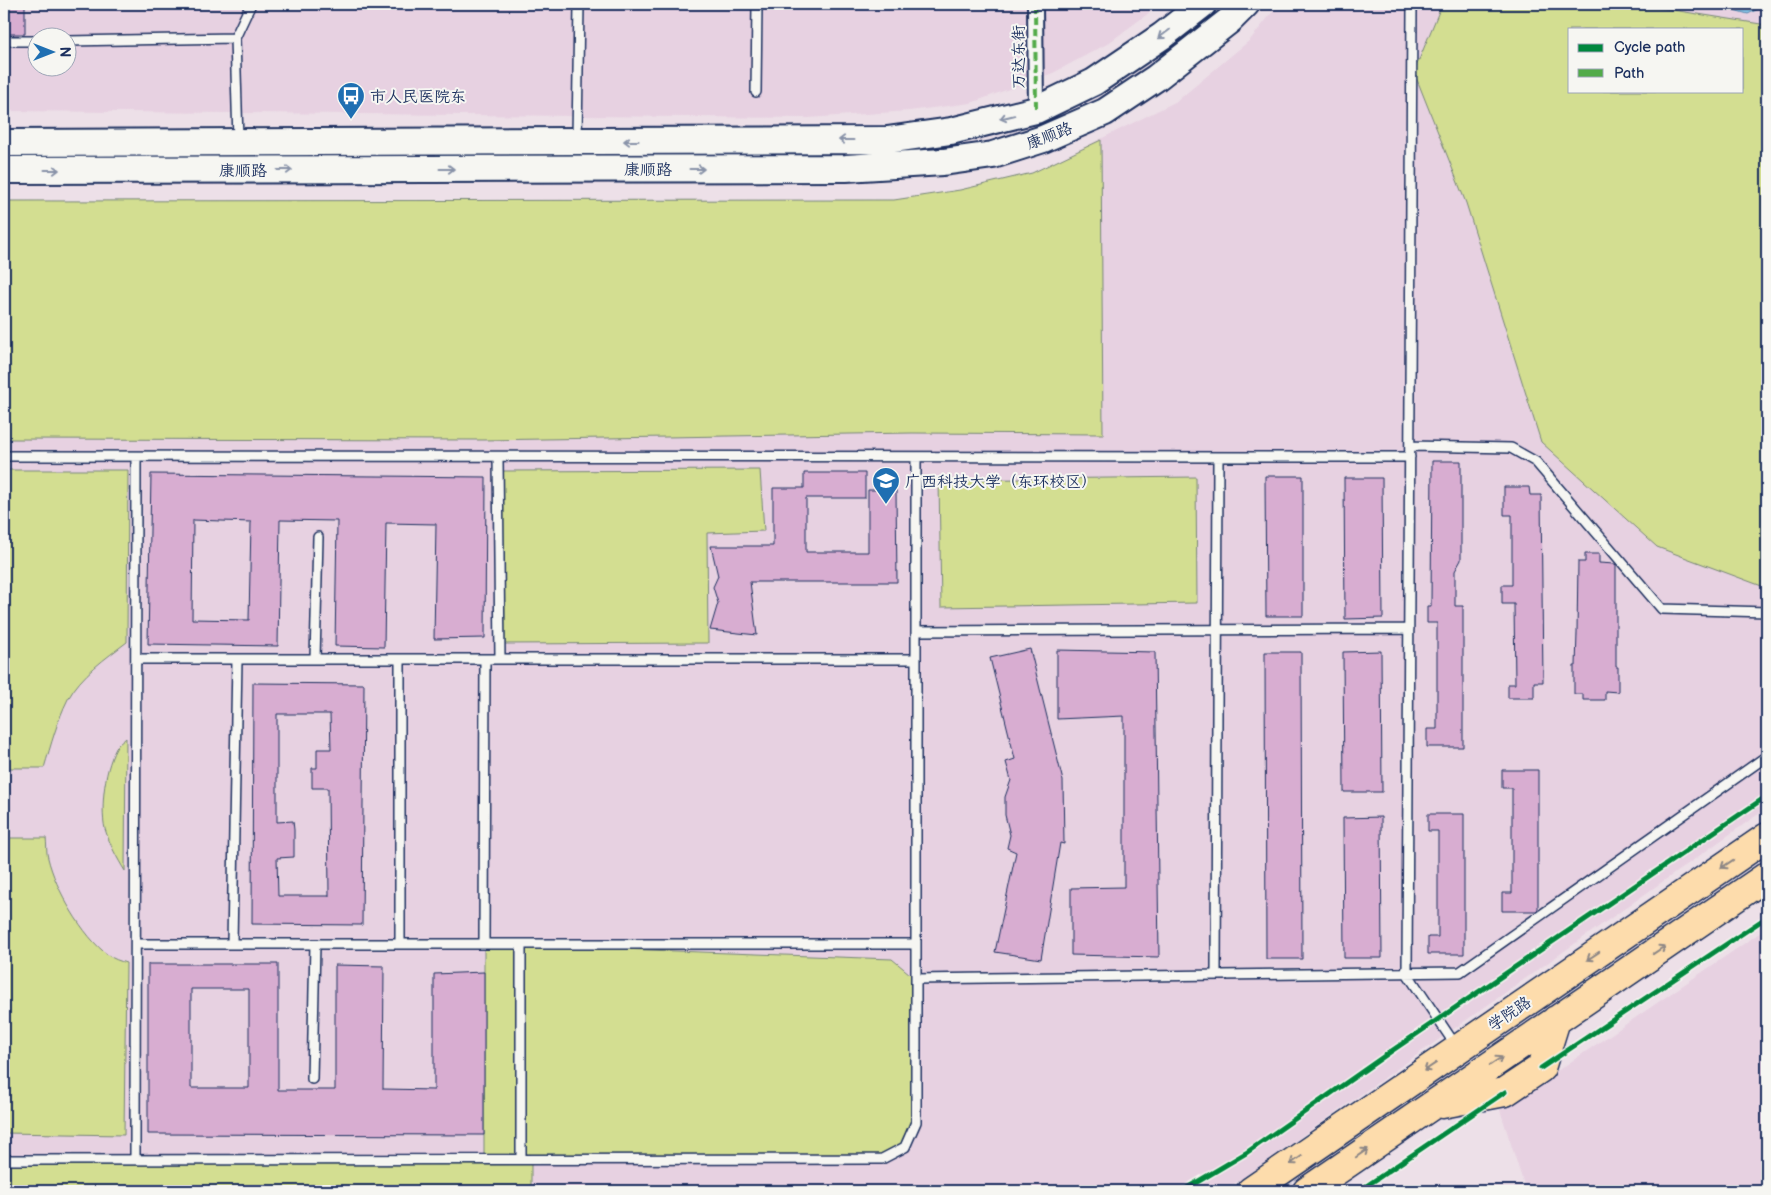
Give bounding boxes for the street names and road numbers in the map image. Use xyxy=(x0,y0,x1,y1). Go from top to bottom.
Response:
street label: 万达东街 xyxy=(1010,25,1029,89)
street label: 康顺路 xyxy=(1024,119,1075,154)
street label: 康顺路 xyxy=(624,161,672,180)
street label: 康顺路 xyxy=(219,162,267,181)
street label: 学院路 xyxy=(1485,993,1535,1036)

